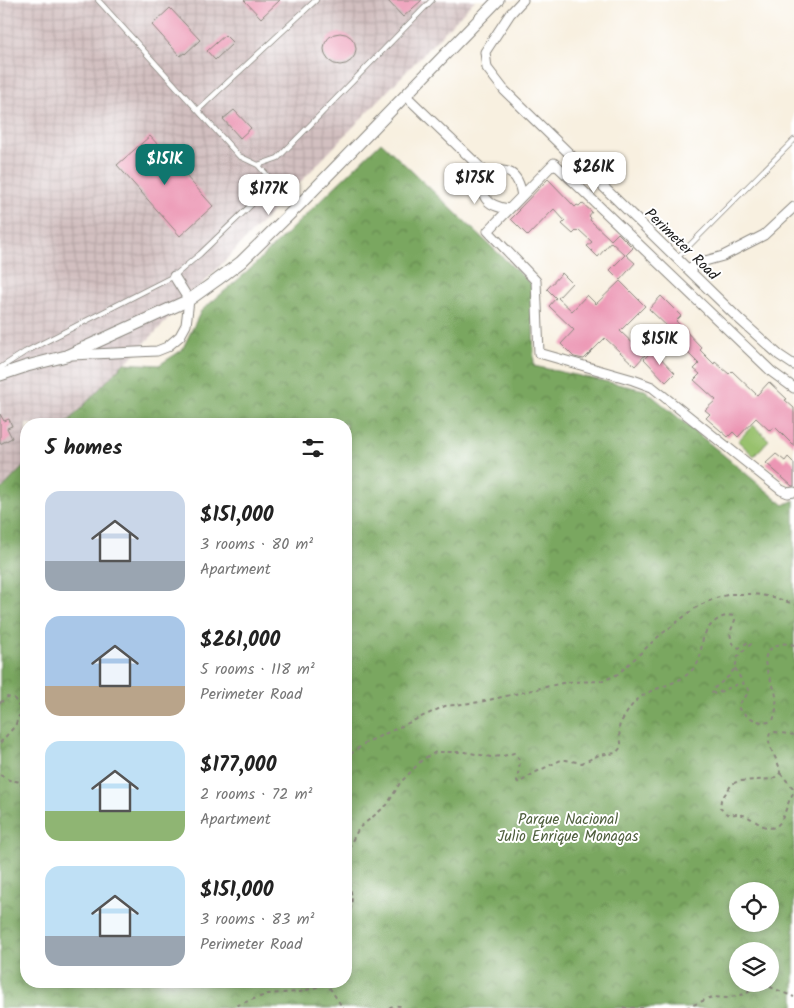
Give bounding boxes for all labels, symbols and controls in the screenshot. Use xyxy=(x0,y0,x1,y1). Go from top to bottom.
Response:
pin: $151K xyxy=(130,144,200,186)
text: $151K xyxy=(147,147,183,172)
pin: $261K xyxy=(559,152,629,194)
text: $261K xyxy=(573,155,615,180)
pin: $175K xyxy=(440,162,510,205)
text: $175K xyxy=(455,166,495,191)
pin: $177K xyxy=(234,174,304,216)
text: $177K xyxy=(249,177,289,202)
street label: Perimeter Road xyxy=(639,203,724,287)
pin: $151K xyxy=(625,324,695,366)
text: $151K xyxy=(642,327,678,352)
text: 5 homes xyxy=(45,432,122,465)
icon: filters xyxy=(299,434,327,462)
text: $151,000 xyxy=(200,499,274,532)
icon: home xyxy=(85,511,145,571)
text: 3 rooms · 80 m² xyxy=(200,532,313,557)
text: Apartment xyxy=(200,557,271,582)
text: $261,000 xyxy=(200,624,280,657)
icon: home xyxy=(85,636,145,696)
text: 5 rooms · 118 m² xyxy=(200,657,315,682)
text: Perimeter Road xyxy=(200,682,302,707)
text: $177,000 xyxy=(200,749,276,782)
icon: home xyxy=(85,761,145,821)
text: 2 rooms · 72 m² xyxy=(200,782,312,807)
text: Apartment xyxy=(200,807,271,832)
park label: Parque Nacional Julio Enrique Monagas xyxy=(498,808,639,849)
text: $151,000 xyxy=(200,874,274,907)
map controls xyxy=(729,882,779,992)
button: locate xyxy=(729,882,779,932)
icon: home xyxy=(85,886,145,946)
text: 3 rooms · 83 m² xyxy=(200,907,314,932)
text: Perimeter Road xyxy=(200,932,302,957)
button: layers xyxy=(729,942,779,992)

